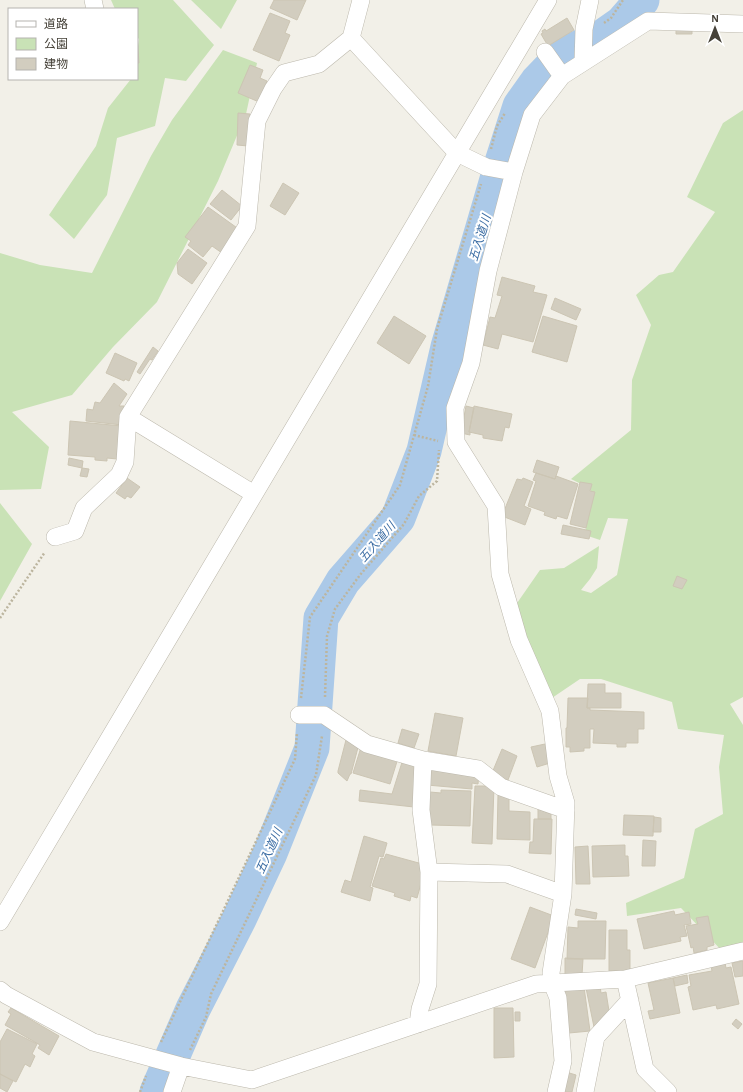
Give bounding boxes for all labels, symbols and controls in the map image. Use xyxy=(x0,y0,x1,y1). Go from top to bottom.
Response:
legend xyxy=(8,8,138,80)
north arrow xyxy=(695,8,735,48)
text: N xyxy=(711,13,719,24)
text: 道路 xyxy=(44,17,68,30)
text: 公園 xyxy=(44,38,68,50)
text: 建物 xyxy=(44,57,68,70)
water label: 五入道川 xyxy=(466,211,493,263)
water label: 五入道川 xyxy=(356,518,399,564)
water label: 五入道川 xyxy=(253,824,285,875)

